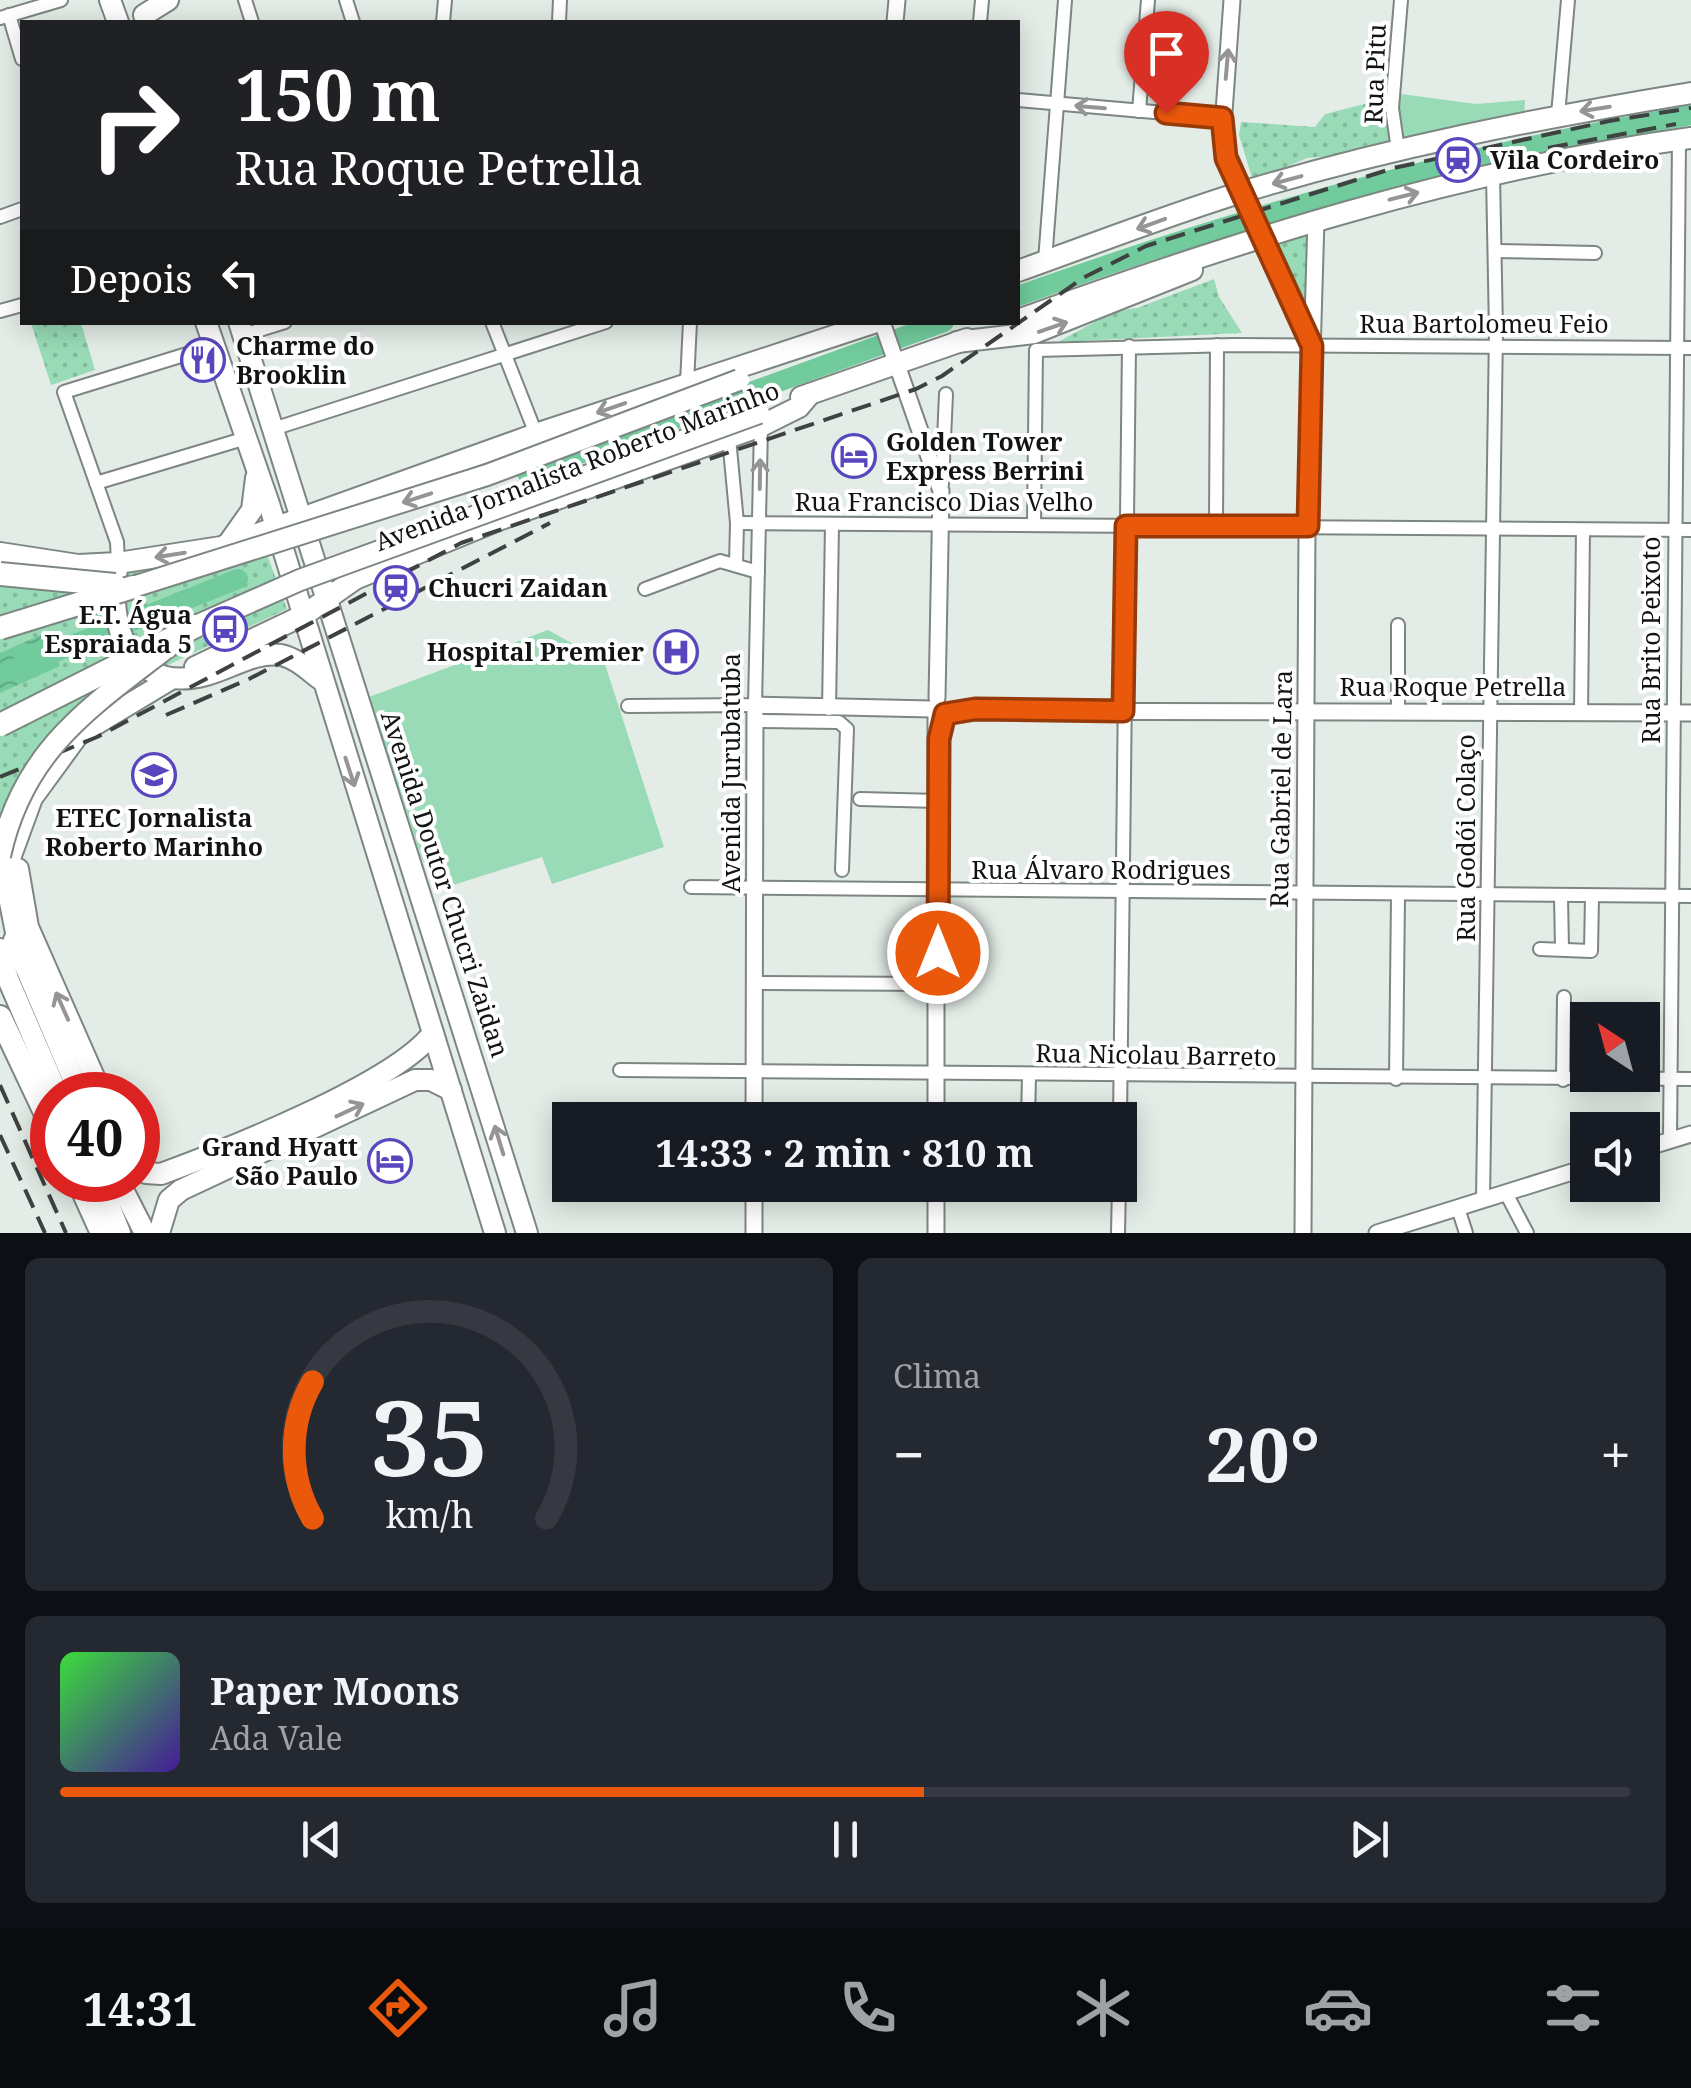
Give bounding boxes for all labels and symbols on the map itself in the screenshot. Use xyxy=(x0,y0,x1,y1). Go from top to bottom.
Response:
pin xyxy=(1124,11,1209,114)
street label: Rua Pitu xyxy=(1355,23,1393,125)
one-way arrow xyxy=(1217,49,1236,81)
one-way arrow xyxy=(1074,97,1106,116)
one-way arrow xyxy=(1579,100,1612,119)
station icon: Vila Cordeiro xyxy=(1435,137,1481,183)
place label: Vila Cordeiro xyxy=(1490,142,1659,176)
one-way arrow xyxy=(1271,172,1303,191)
one-way arrow xyxy=(1387,186,1419,204)
one-way arrow xyxy=(1135,216,1167,234)
street label: Rua Bartolomeu Feio xyxy=(1359,306,1609,340)
one-way arrow xyxy=(1036,316,1068,334)
place label: Charme do Brooklin xyxy=(236,328,375,391)
restaurant icon: Charme do Brooklin xyxy=(180,337,226,383)
street label: Avenida Jornalista Roberto Marinho xyxy=(370,372,784,558)
one-way arrow xyxy=(596,401,628,419)
place label: Golden Tower Express Berrini xyxy=(886,424,1084,487)
hotel icon: Golden Tower Express Berrini xyxy=(831,433,877,479)
one-way arrow xyxy=(750,459,770,492)
street label: Rua Francisco Dias Velho xyxy=(795,484,1093,518)
one-way arrow xyxy=(402,490,433,508)
street label: Rua Brito Peixoto xyxy=(1633,536,1667,744)
one-way arrow xyxy=(154,546,186,565)
station icon: Chucri Zaidan xyxy=(373,565,419,611)
place label: Chucri Zaidan xyxy=(428,570,608,604)
place label: E.T. Água Espraiada 5 xyxy=(44,597,192,660)
bus stop icon: E.T. Água Espraiada 5 xyxy=(202,606,248,652)
hospital icon: Hospital Premier xyxy=(653,629,699,675)
place label: Hospital Premier xyxy=(427,634,644,668)
street label: Avenida Jurubatuba xyxy=(713,653,747,893)
street label: Rua Roque Petrella xyxy=(1340,669,1566,703)
street label: Rua Gabriel de Lara xyxy=(1261,670,1299,908)
street label: Avenida Doutor Chucri Zaidan xyxy=(374,706,518,1061)
street label: Rua Godói Colaço xyxy=(1448,734,1482,942)
school or university icon: ETEC Jornalista Roberto Marinho xyxy=(131,752,177,798)
one-way arrow xyxy=(342,755,360,787)
place label: ETEC Jornalista Roberto Marinho xyxy=(45,800,263,863)
street label: Rua Álvaro Rodrigues xyxy=(971,852,1231,886)
position arrow xyxy=(886,901,990,1005)
one-way arrow xyxy=(52,991,70,1022)
north arrow xyxy=(1570,1002,1660,1092)
street label: Rua Nicolau Barreto xyxy=(1035,1035,1277,1073)
speed limit sign: 40 xyxy=(30,1072,160,1202)
one-way arrow xyxy=(334,1100,365,1118)
one-way arrow xyxy=(489,1124,507,1156)
place label: Grand Hyatt São Paulo xyxy=(202,1129,358,1192)
hotel icon: Grand Hyatt São Paulo xyxy=(367,1138,413,1184)

